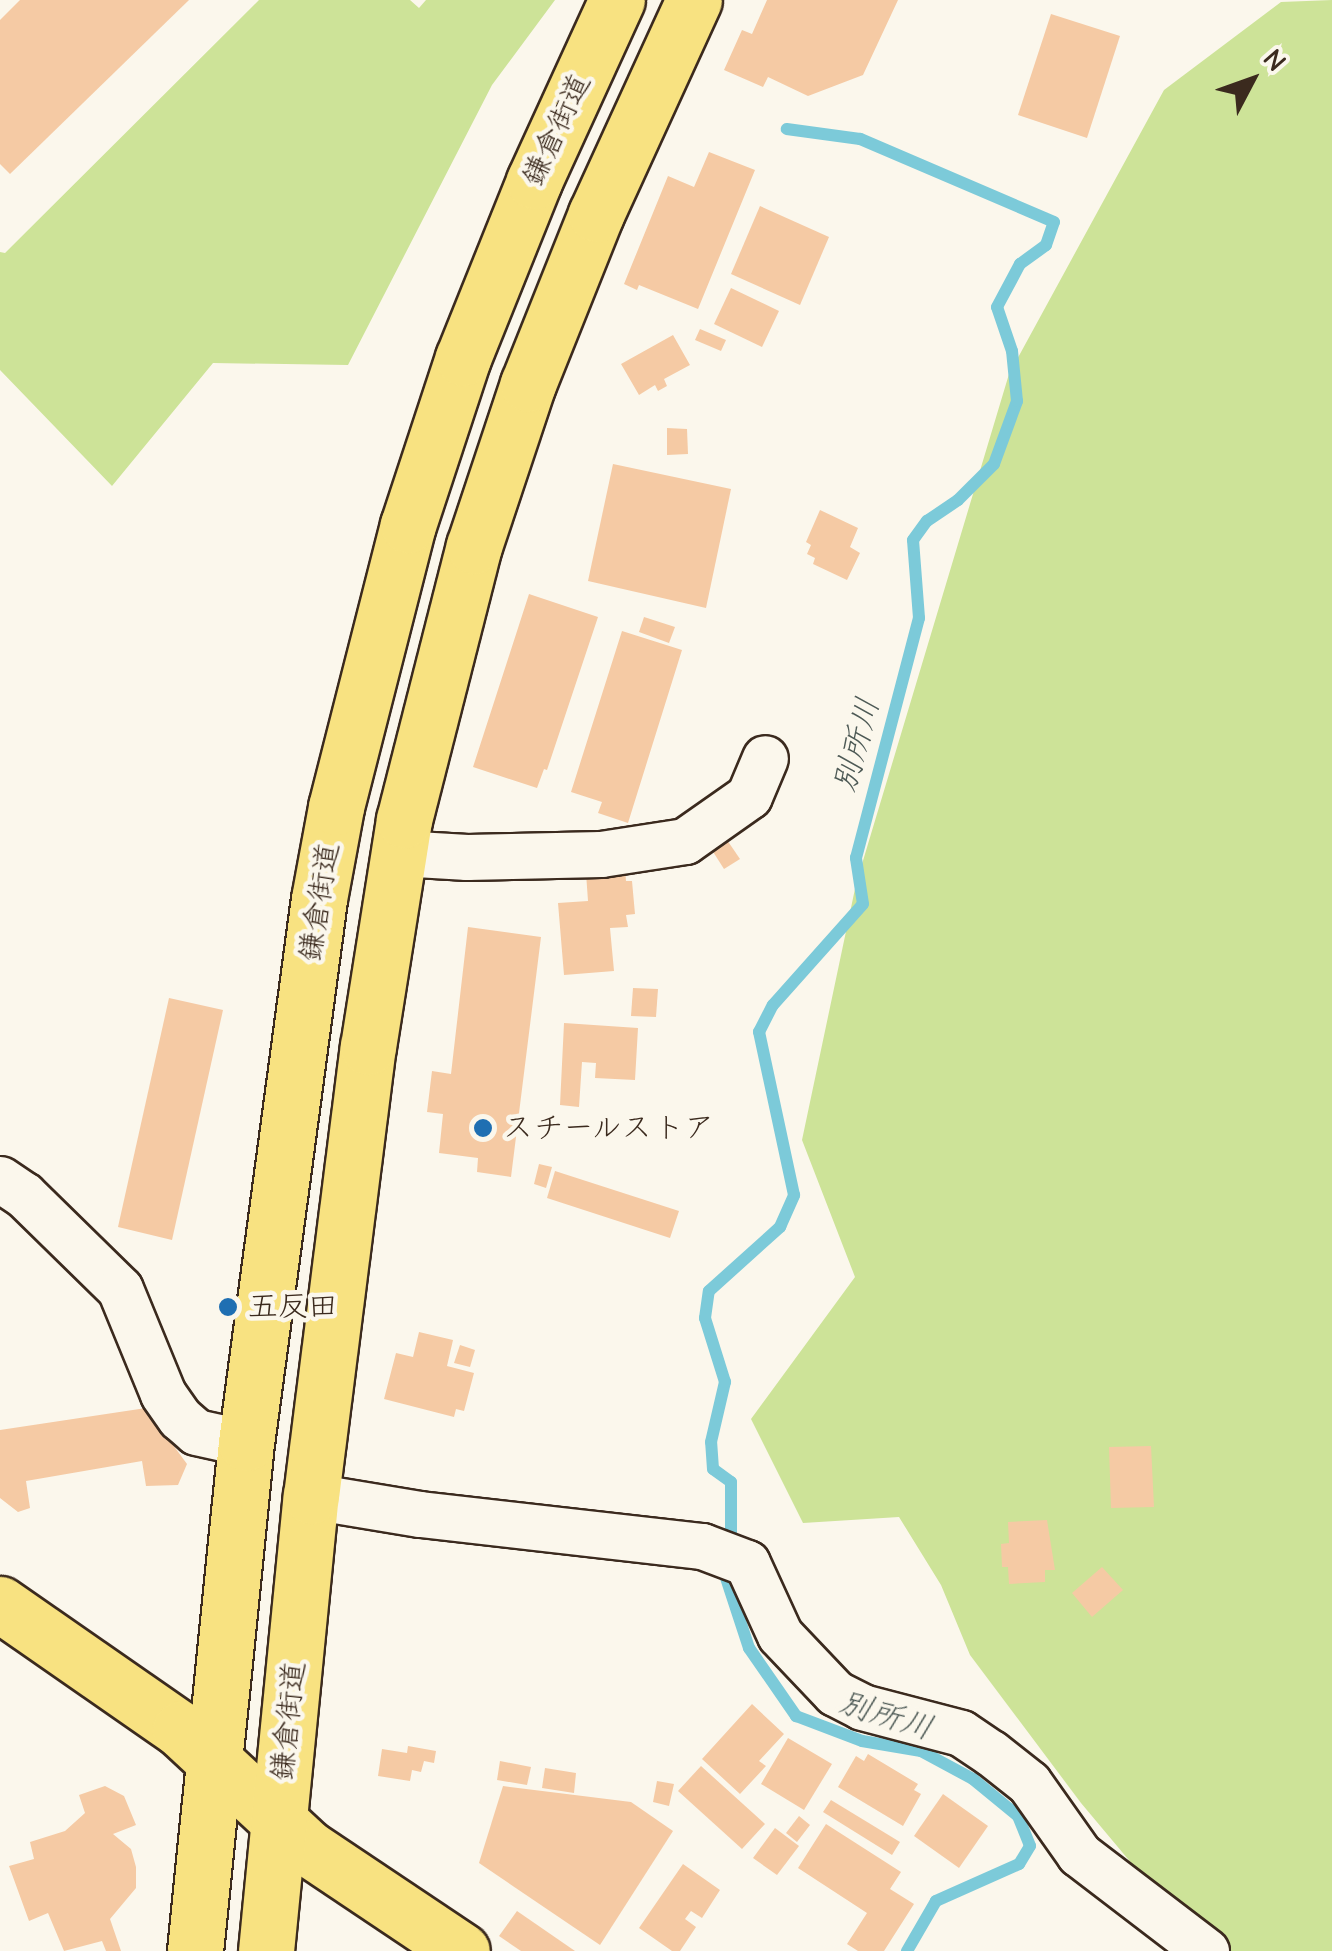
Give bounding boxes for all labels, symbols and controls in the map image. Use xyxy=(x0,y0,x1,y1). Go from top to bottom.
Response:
north arrow xyxy=(1202,30,1302,130)
text: N xyxy=(1257,43,1293,78)
street label: 鎌倉街道 xyxy=(515,68,599,192)
water label: 別所川 xyxy=(826,694,888,796)
street label: 鎌倉街道 xyxy=(293,840,347,964)
place label: スチールストア xyxy=(503,1110,713,1146)
marker: スチールストア xyxy=(472,1117,494,1139)
place label: 五反田 xyxy=(248,1289,338,1325)
marker: 五反田 xyxy=(217,1296,239,1318)
street label: 鎌倉街道 xyxy=(265,1659,313,1783)
water label: 別所川 xyxy=(834,1684,938,1748)

